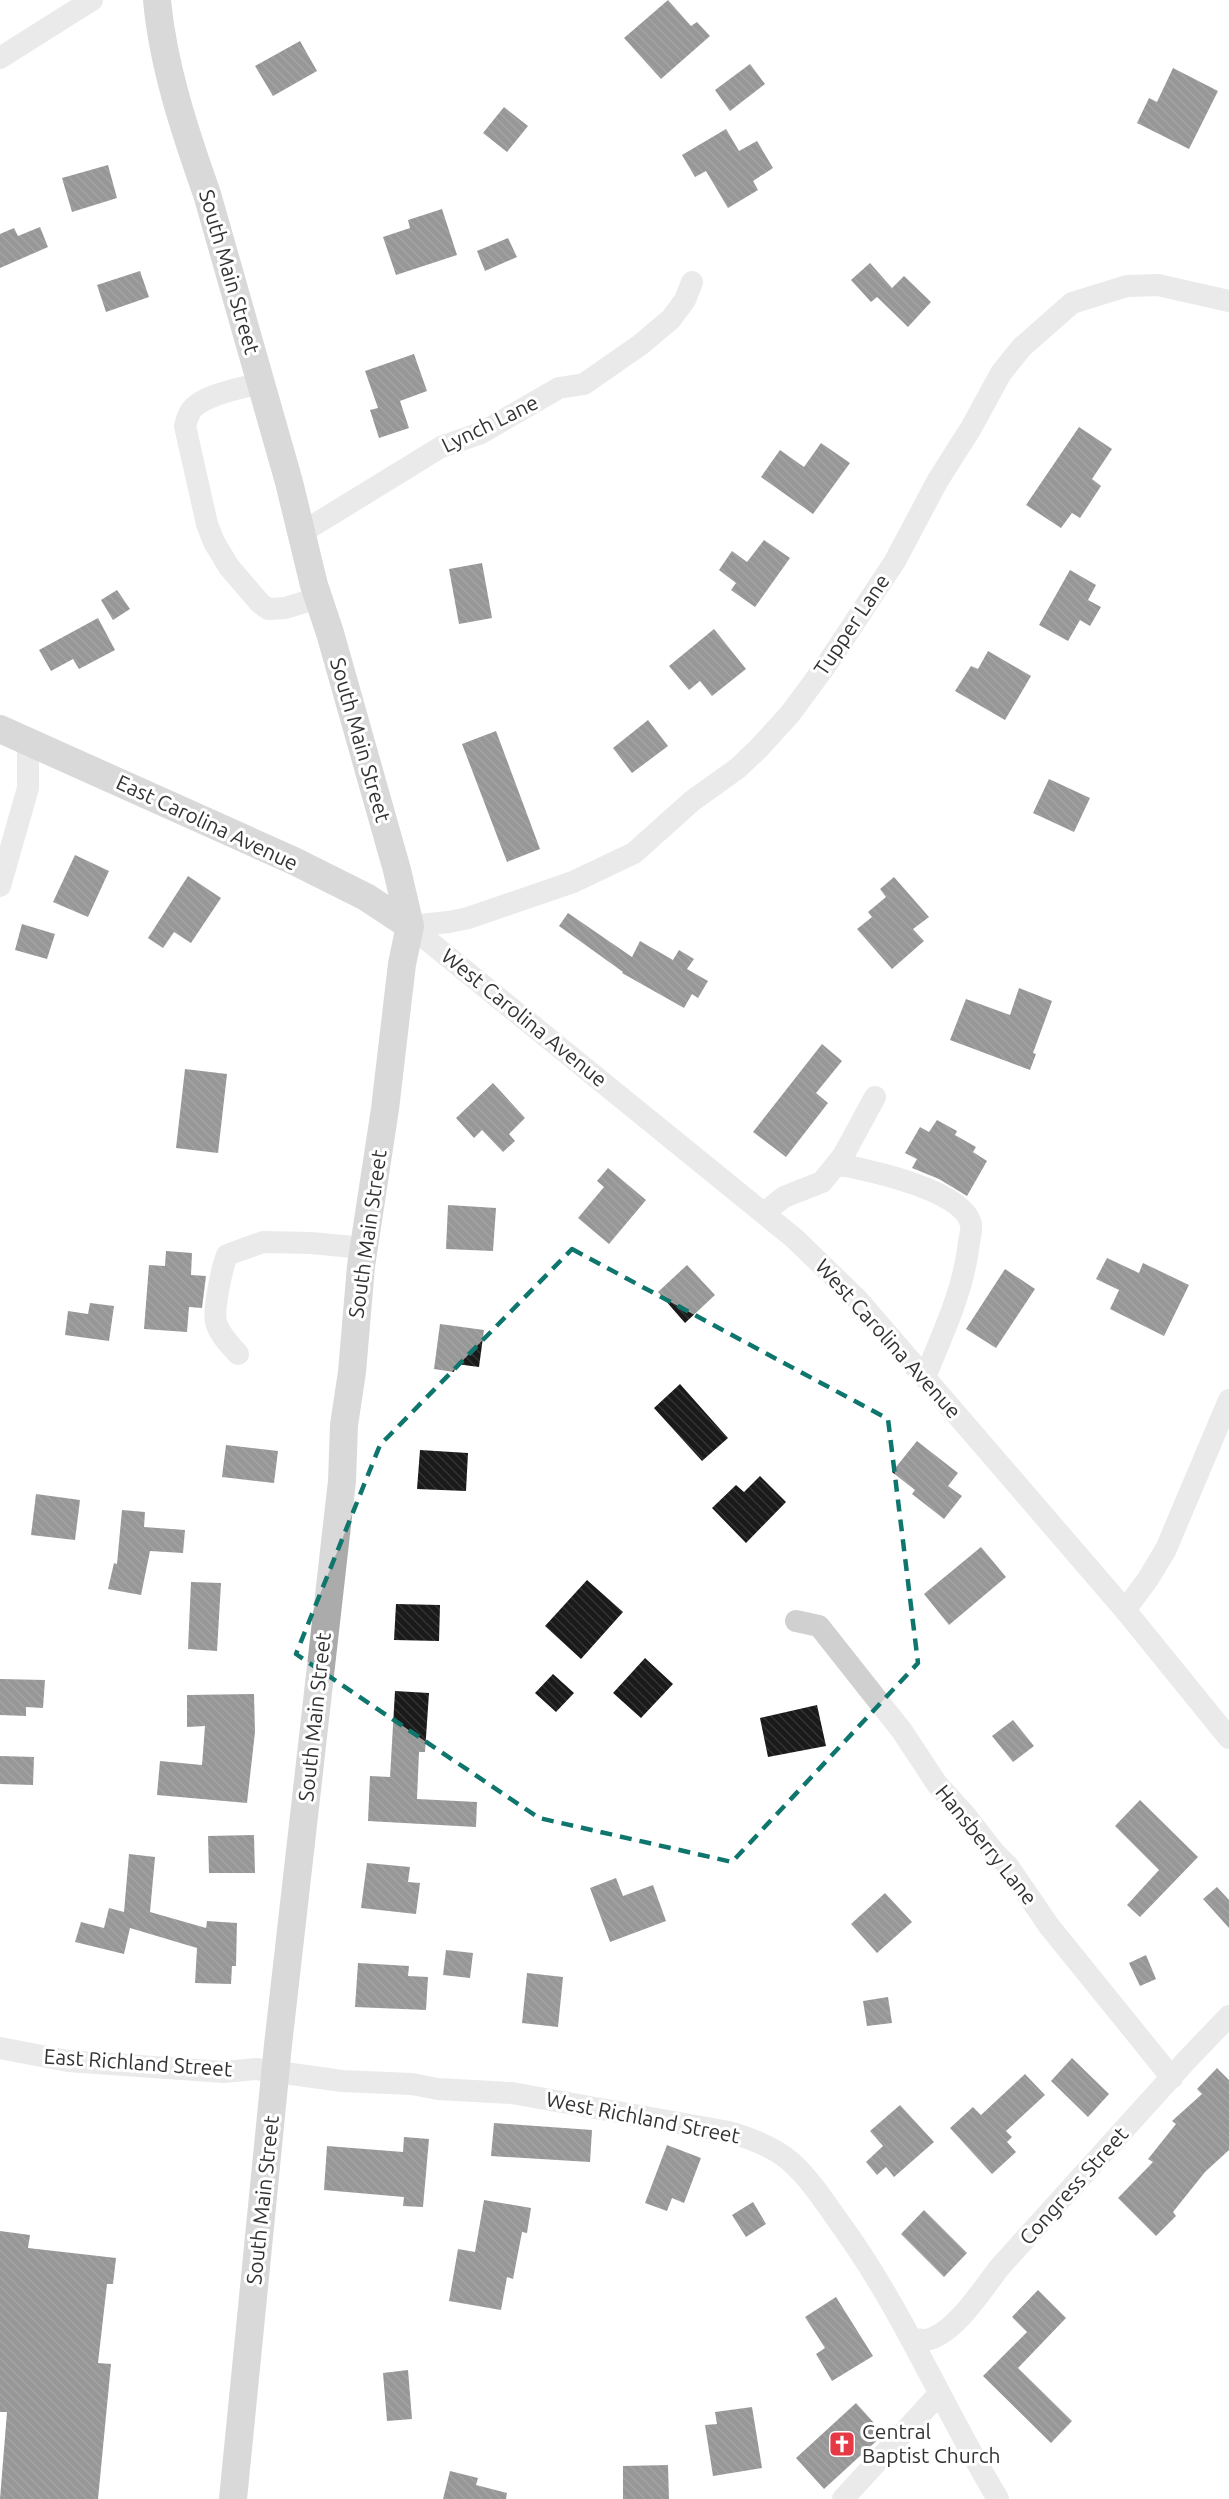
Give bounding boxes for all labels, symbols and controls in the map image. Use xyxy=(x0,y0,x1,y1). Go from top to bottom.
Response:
street label: South Main Street xyxy=(195,187,265,357)
street label: Lynch Lane xyxy=(437,389,542,457)
street label: Tupper Lane xyxy=(808,569,894,680)
street label: South Main Street xyxy=(326,655,396,825)
street label: East Carolina Avenue xyxy=(113,769,302,875)
street label: West Carolina Avenue xyxy=(437,943,612,1091)
street label: South Main Street xyxy=(343,1148,391,1320)
street label: West Carolina Avenue xyxy=(811,1254,966,1423)
street label: South Main Street xyxy=(293,1631,335,1803)
street label: Hansberry Lane xyxy=(931,1780,1042,1909)
street label: East Richland Street xyxy=(43,2043,233,2081)
street label: West Richland Street xyxy=(544,2086,742,2148)
street label: South Main Street xyxy=(241,2114,283,2286)
street label: Congress Street xyxy=(1014,2121,1132,2249)
place label: Central Baptist Church xyxy=(862,2419,1001,2467)
church icon: Central Baptist Church xyxy=(827,2429,857,2459)

